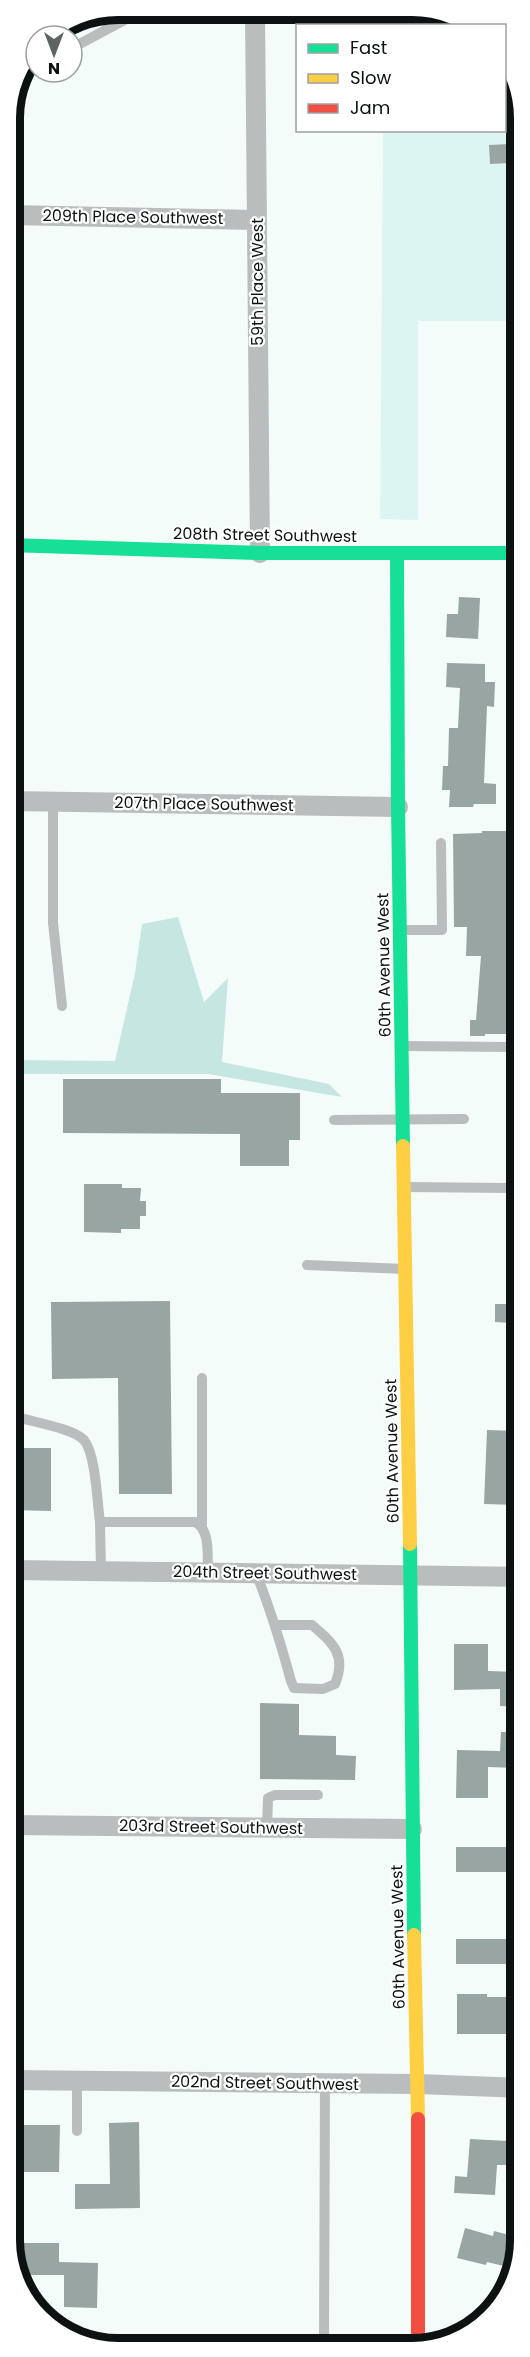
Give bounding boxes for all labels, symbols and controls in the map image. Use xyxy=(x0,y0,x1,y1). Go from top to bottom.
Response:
north arrow xyxy=(24,24,84,84)
legend xyxy=(296,24,506,132)
text: Fast xyxy=(350,35,387,60)
text: N xyxy=(48,57,60,80)
text: Slow xyxy=(350,65,392,90)
text: Jam xyxy=(350,95,390,120)
street label: 209th Place Southwest xyxy=(42,204,224,230)
street label: 59th Place West xyxy=(246,218,269,346)
street label: 208th Street Southwest xyxy=(173,522,357,548)
street label: 207th Place Southwest xyxy=(114,791,294,817)
street label: 60th Avenue West xyxy=(371,892,397,1037)
street label: 60th Avenue West xyxy=(379,1378,405,1523)
street label: 204th Street Southwest xyxy=(173,1560,357,1586)
street label: 203rd Street Southwest xyxy=(119,1814,303,1840)
street label: 60th Avenue West xyxy=(385,1864,411,2009)
street label: 202nd Street Southwest xyxy=(171,2070,359,2096)

